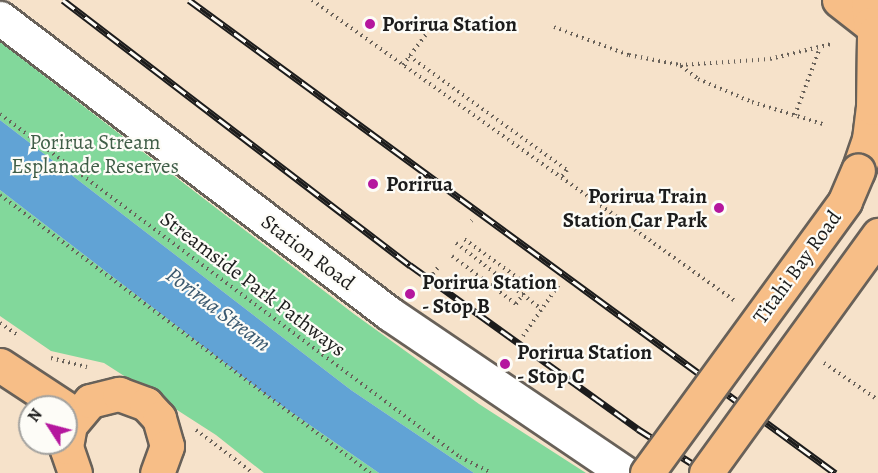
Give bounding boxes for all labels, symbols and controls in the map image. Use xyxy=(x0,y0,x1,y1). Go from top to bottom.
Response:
place label: Porirua Station xyxy=(382,11,517,37)
marker: Porirua Station xyxy=(363,17,377,31)
park label: Porirua Stream Esplanade Reserves xyxy=(11,129,179,179)
place label: Porirua xyxy=(386,171,453,197)
marker: Porirua xyxy=(364,175,382,193)
place label: Porirua Train Station Car Park xyxy=(563,183,707,233)
marker: Porirua Train Station Car Park xyxy=(712,201,726,215)
street label: Titahi Bay Road xyxy=(747,205,847,329)
street label: Streamside Park Pathways xyxy=(155,206,351,362)
street label: Station Road xyxy=(256,209,360,295)
water label: Porirua Stream xyxy=(160,262,276,358)
place label: Porirua Station - Stop B xyxy=(422,269,557,319)
marker: Porirua Station - Stop B xyxy=(403,287,417,301)
place label: Porirua Station - Stop C xyxy=(517,339,652,389)
marker: Porirua Station - Stop C xyxy=(498,357,512,371)
north arrow xyxy=(18,395,78,455)
text: N xyxy=(23,404,47,427)

